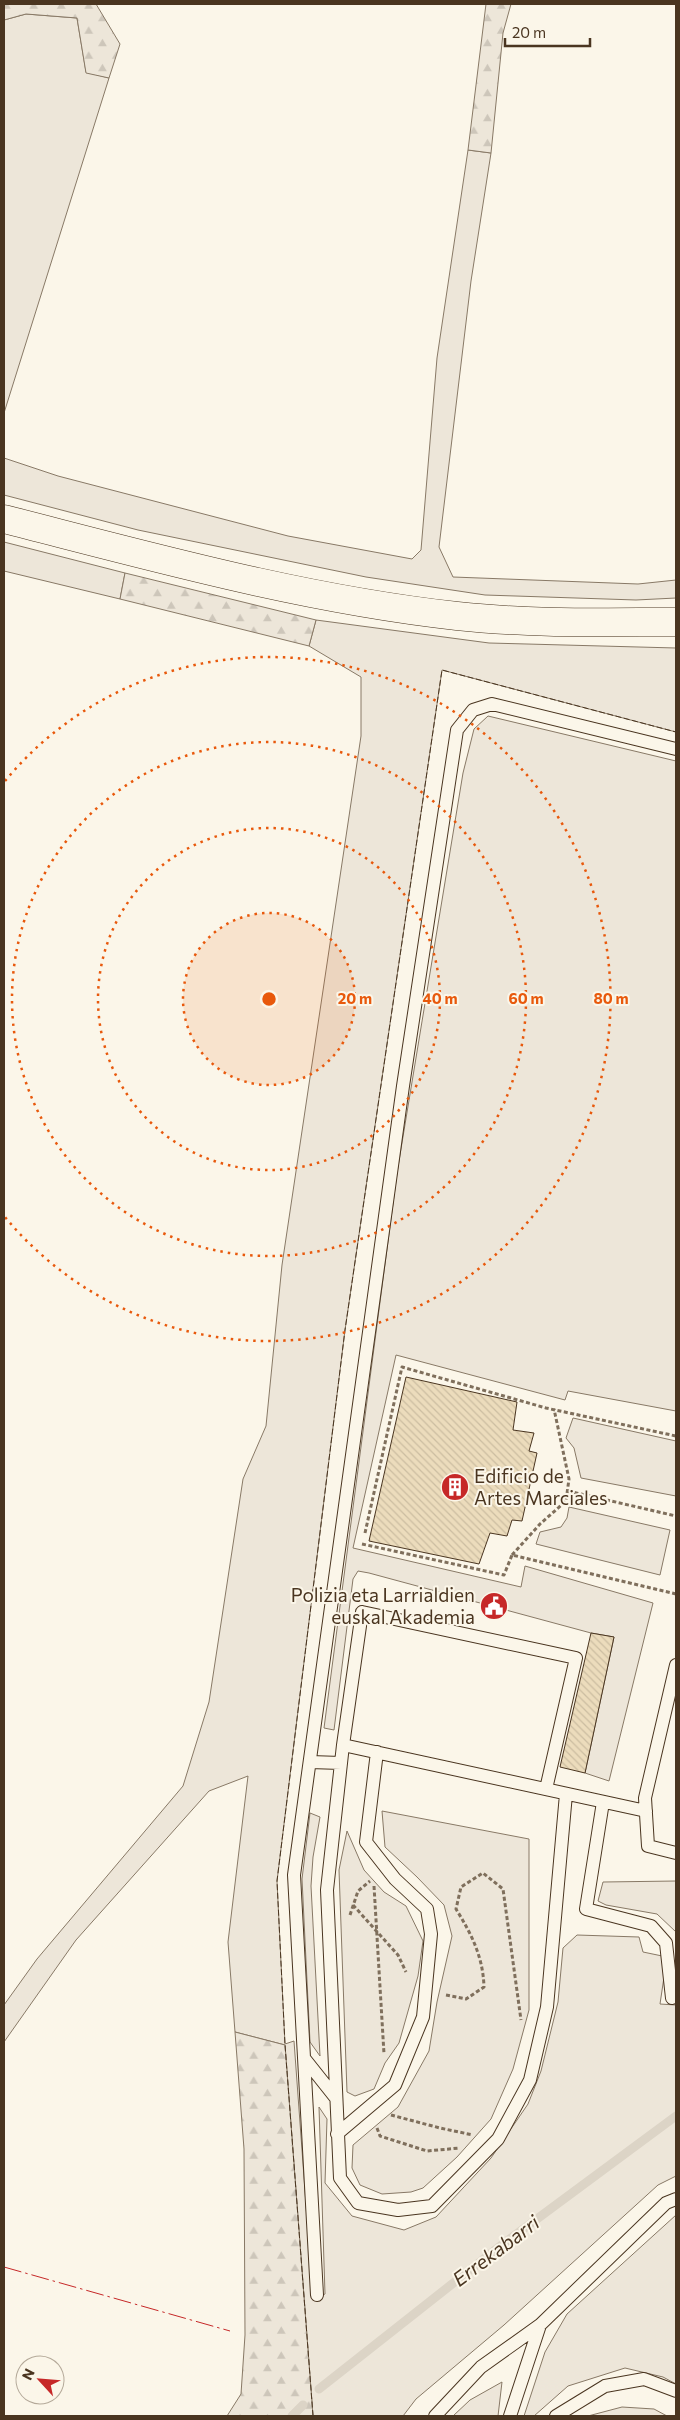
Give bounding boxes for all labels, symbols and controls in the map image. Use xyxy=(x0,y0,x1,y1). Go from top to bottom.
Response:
scale bar xyxy=(505,15,590,47)
text: 20 m xyxy=(512,23,546,41)
text: 20 m xyxy=(338,989,372,1007)
text: 40 m xyxy=(422,989,458,1007)
text: 60 m xyxy=(508,989,544,1007)
text: 80 m xyxy=(593,989,629,1007)
centre of rings xyxy=(260,990,278,1008)
place label: Edificio de Artes Marciales xyxy=(474,1464,608,1509)
building icon: Edificio de Artes Marciales xyxy=(440,1472,470,1502)
place label: Polizia eta Larrialdien euskal Akademia xyxy=(291,1583,475,1628)
public building icon: Polizia eta Larrialdien euskal Akademia xyxy=(479,1591,509,1621)
water label: Errekabarri xyxy=(447,2209,544,2291)
north arrow xyxy=(15,2355,65,2405)
text: N xyxy=(18,2366,38,2383)

